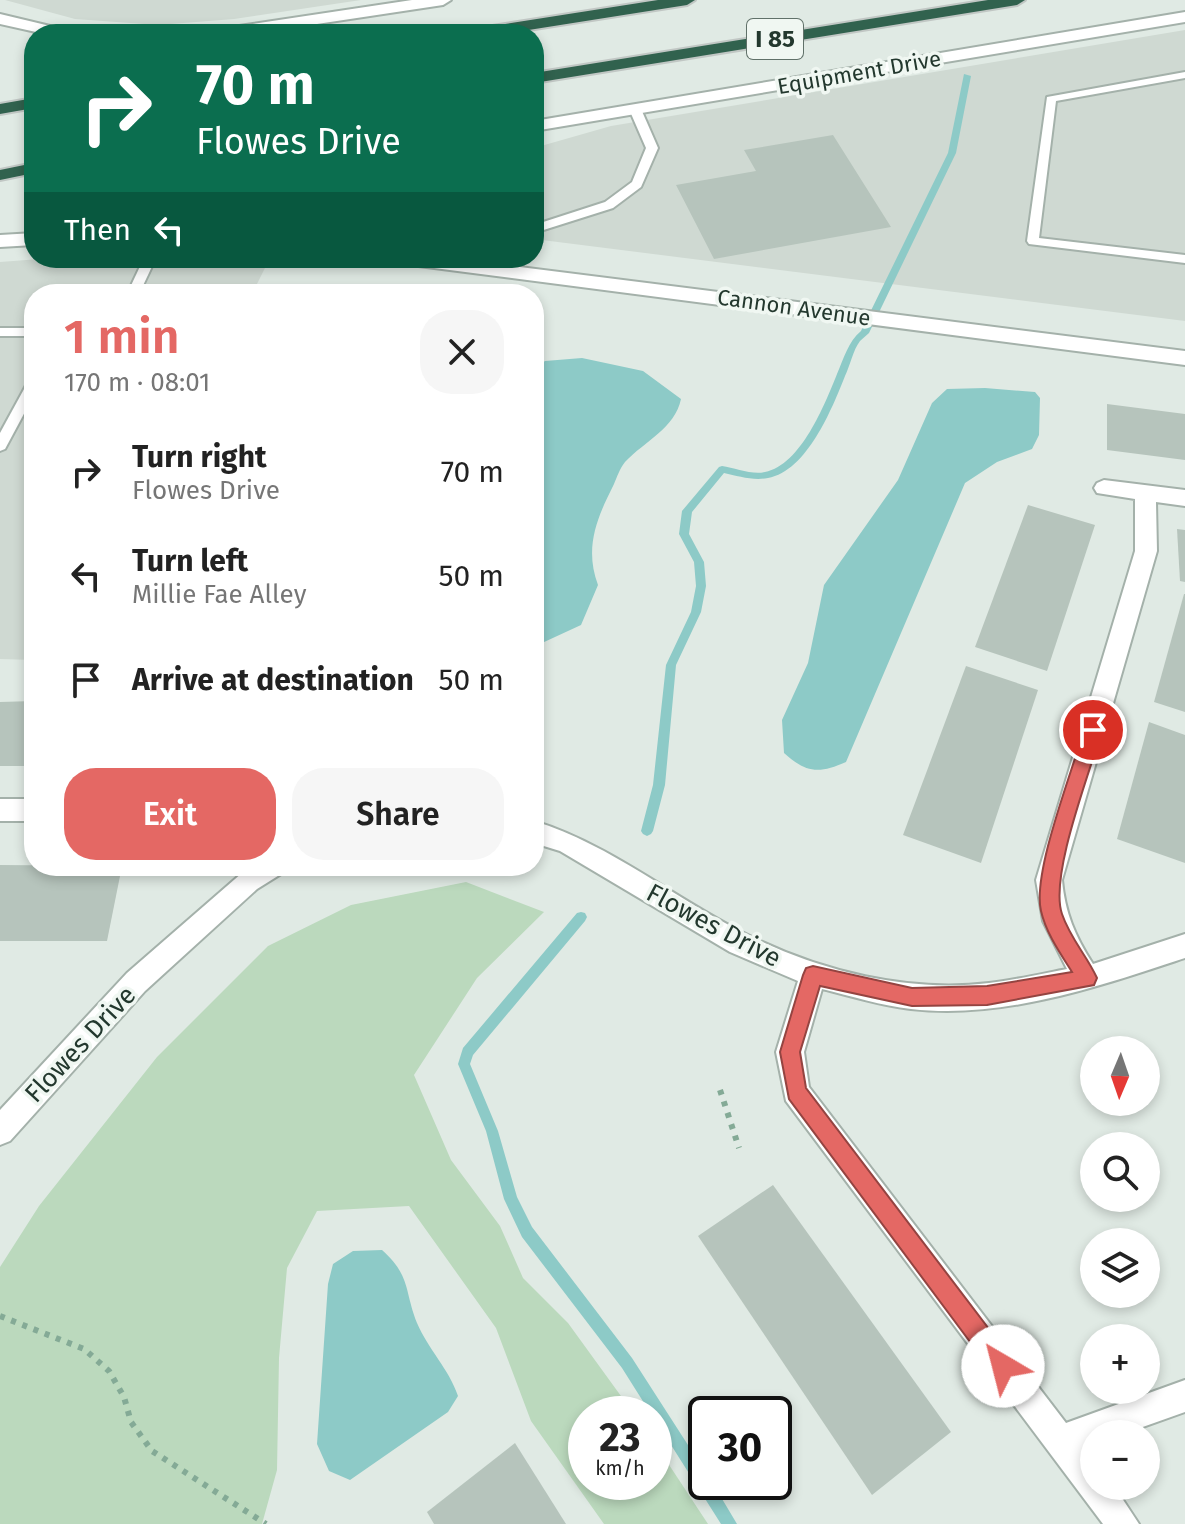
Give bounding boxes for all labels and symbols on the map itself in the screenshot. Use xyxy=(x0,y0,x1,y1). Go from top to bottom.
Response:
road number: I 85 xyxy=(747,19,803,59)
street label: Equipment Drive xyxy=(775,45,943,100)
street label: Cannon Avenue xyxy=(716,283,872,332)
pin xyxy=(1059,696,1127,764)
street label: Flowes Drive xyxy=(641,877,786,974)
street label: Flowes Drive xyxy=(19,980,142,1109)
north arrow xyxy=(1080,1036,1160,1116)
position arrow xyxy=(961,1324,1045,1408)
speed limit sign: 30 xyxy=(688,1396,792,1500)

